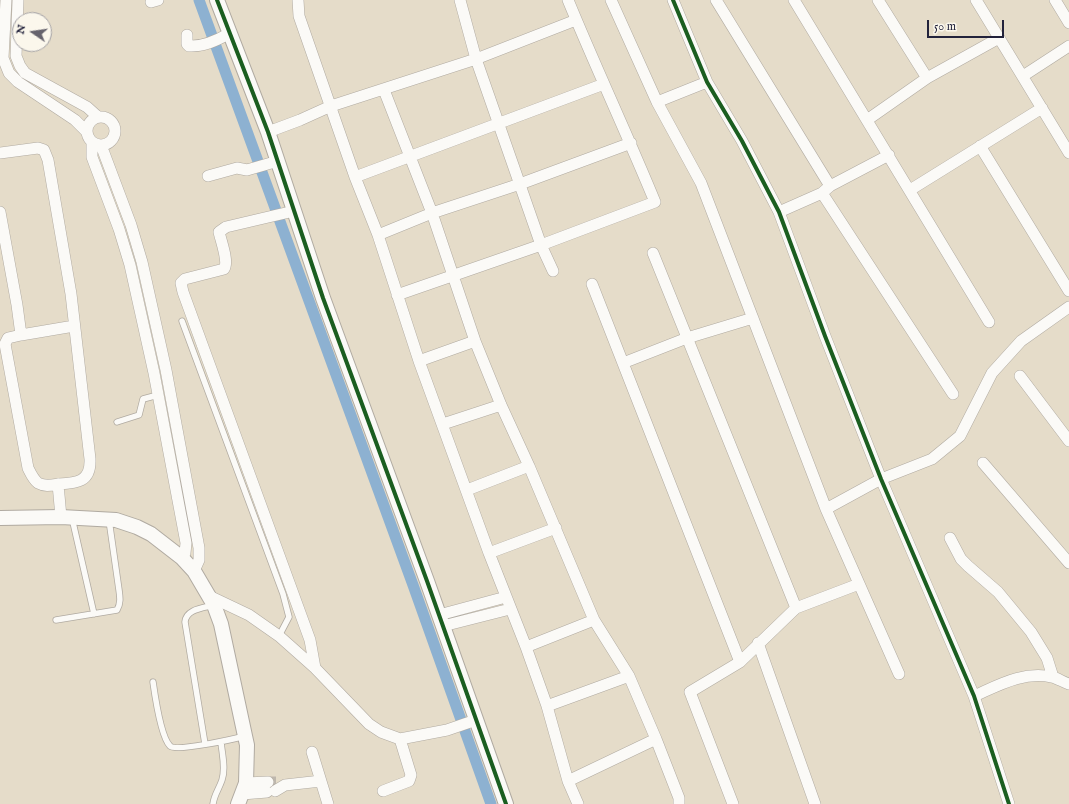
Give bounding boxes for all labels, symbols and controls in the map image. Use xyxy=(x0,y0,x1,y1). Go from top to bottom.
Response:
north arrow xyxy=(12,12,52,52)
scale bar xyxy=(929,12,1006,38)
text: 50 m xyxy=(934,19,956,34)
text: N xyxy=(13,23,29,36)

